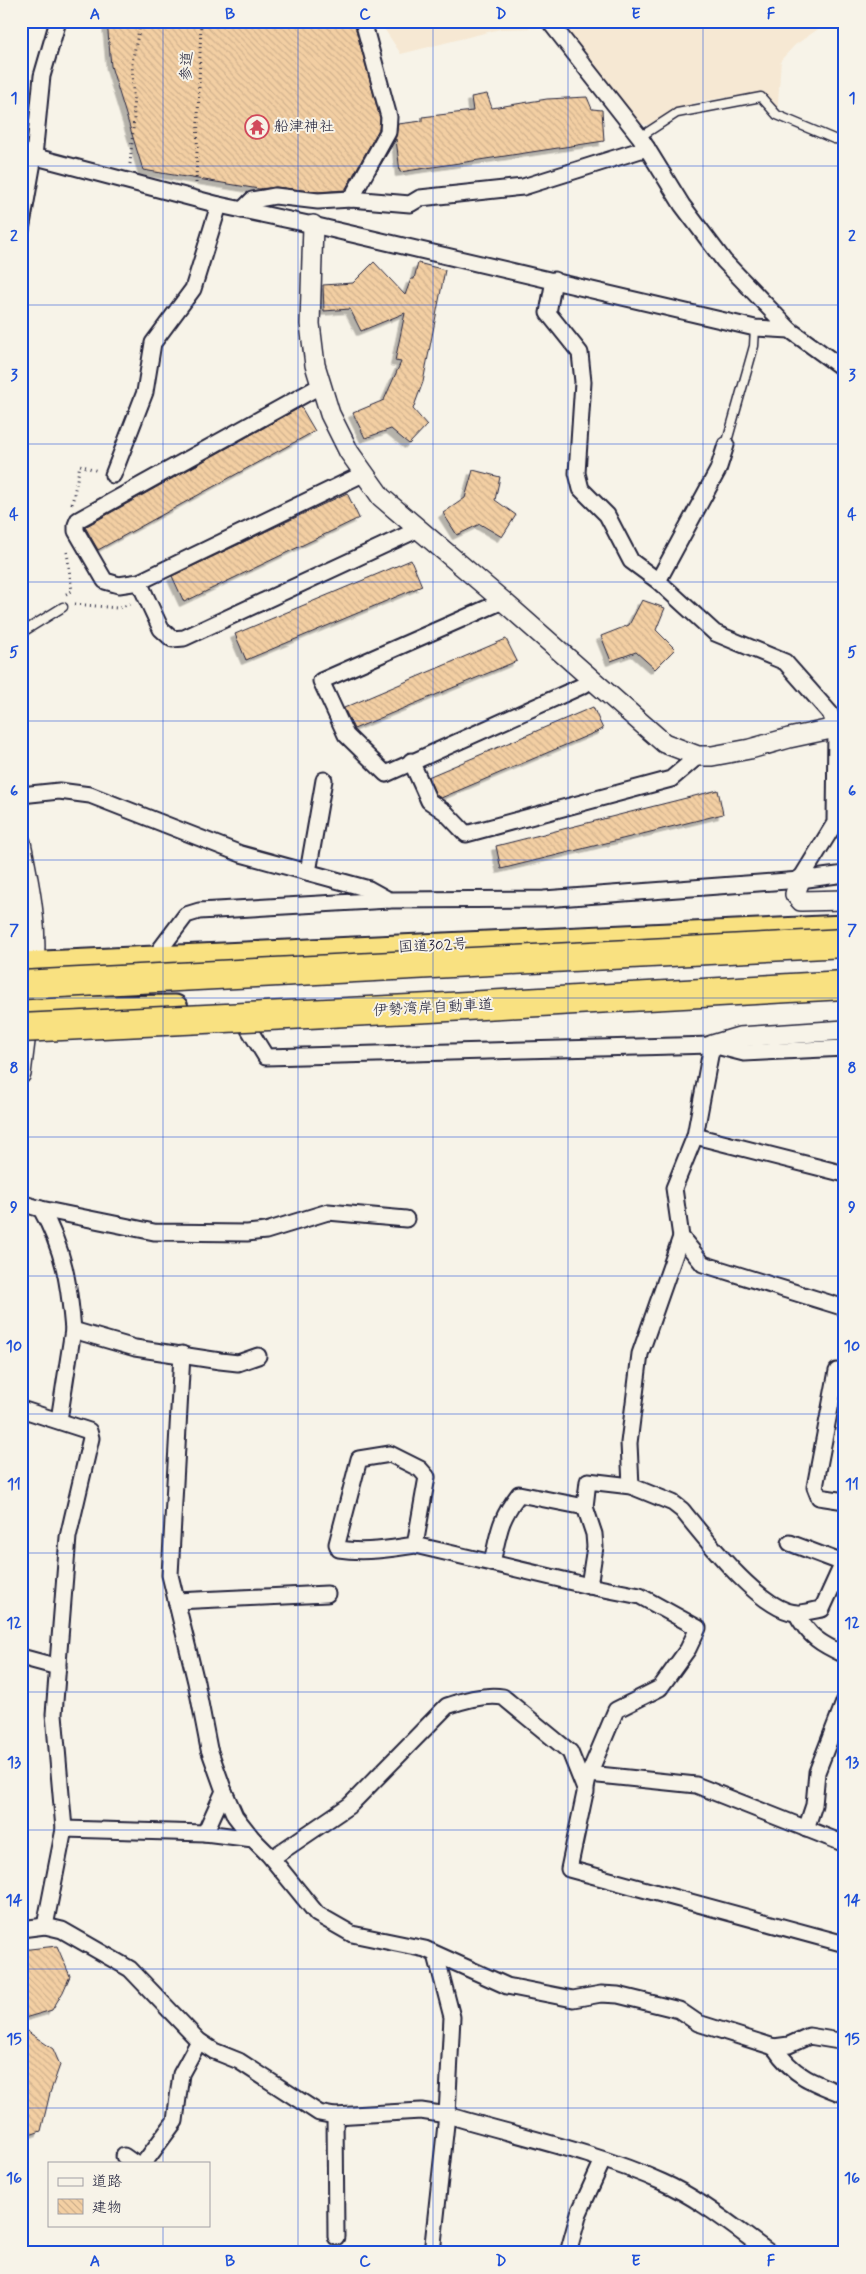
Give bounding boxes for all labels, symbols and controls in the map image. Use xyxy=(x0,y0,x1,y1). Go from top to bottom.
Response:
text: A xyxy=(90,4,100,25)
text: B xyxy=(225,4,235,25)
text: C xyxy=(359,4,371,25)
text: D xyxy=(495,4,507,25)
text: E xyxy=(631,4,641,25)
text: F xyxy=(767,4,776,25)
street label: 参道 xyxy=(176,50,198,82)
text: 1 xyxy=(10,88,18,109)
text: 1 xyxy=(848,88,856,109)
temple icon: 船津神社 xyxy=(244,114,270,140)
place label: 船津神社 xyxy=(274,117,334,137)
text: 2 xyxy=(10,226,18,247)
text: 2 xyxy=(848,226,856,247)
text: 3 xyxy=(10,365,18,386)
text: 3 xyxy=(848,365,856,386)
text: 4 xyxy=(9,504,19,525)
text: 4 xyxy=(847,504,857,525)
text: 5 xyxy=(9,642,19,663)
text: 5 xyxy=(847,642,857,663)
text: 6 xyxy=(10,781,18,802)
text: 6 xyxy=(848,781,856,802)
text: 7 xyxy=(9,920,19,941)
text: 7 xyxy=(847,920,857,941)
street label: 国道302号 xyxy=(398,934,468,958)
street label: 伊勢湾岸自動車道 xyxy=(373,995,493,1021)
text: 8 xyxy=(9,1058,19,1079)
text: 8 xyxy=(847,1058,857,1079)
text: 9 xyxy=(10,1197,18,1218)
text: 9 xyxy=(848,1197,856,1218)
text: 10 xyxy=(6,1336,22,1357)
text: 10 xyxy=(844,1336,860,1357)
text: 11 xyxy=(7,1474,21,1495)
text: 11 xyxy=(845,1474,859,1495)
text: 12 xyxy=(6,1613,22,1634)
text: 12 xyxy=(844,1613,860,1634)
text: 13 xyxy=(7,1752,21,1773)
text: 13 xyxy=(845,1752,859,1773)
text: 14 xyxy=(6,1890,23,1911)
text: 14 xyxy=(844,1890,861,1911)
text: 15 xyxy=(6,2029,22,2050)
text: 15 xyxy=(844,2029,860,2050)
legend xyxy=(48,2162,210,2226)
text: 16 xyxy=(6,2168,22,2189)
text: 16 xyxy=(844,2168,860,2189)
text: 道路 xyxy=(92,2172,122,2192)
text: 建物 xyxy=(92,2198,122,2218)
text: A xyxy=(90,2251,100,2272)
text: B xyxy=(225,2251,235,2272)
text: C xyxy=(359,2251,371,2272)
text: D xyxy=(495,2251,507,2272)
text: E xyxy=(631,2251,641,2272)
text: F xyxy=(767,2251,776,2272)

